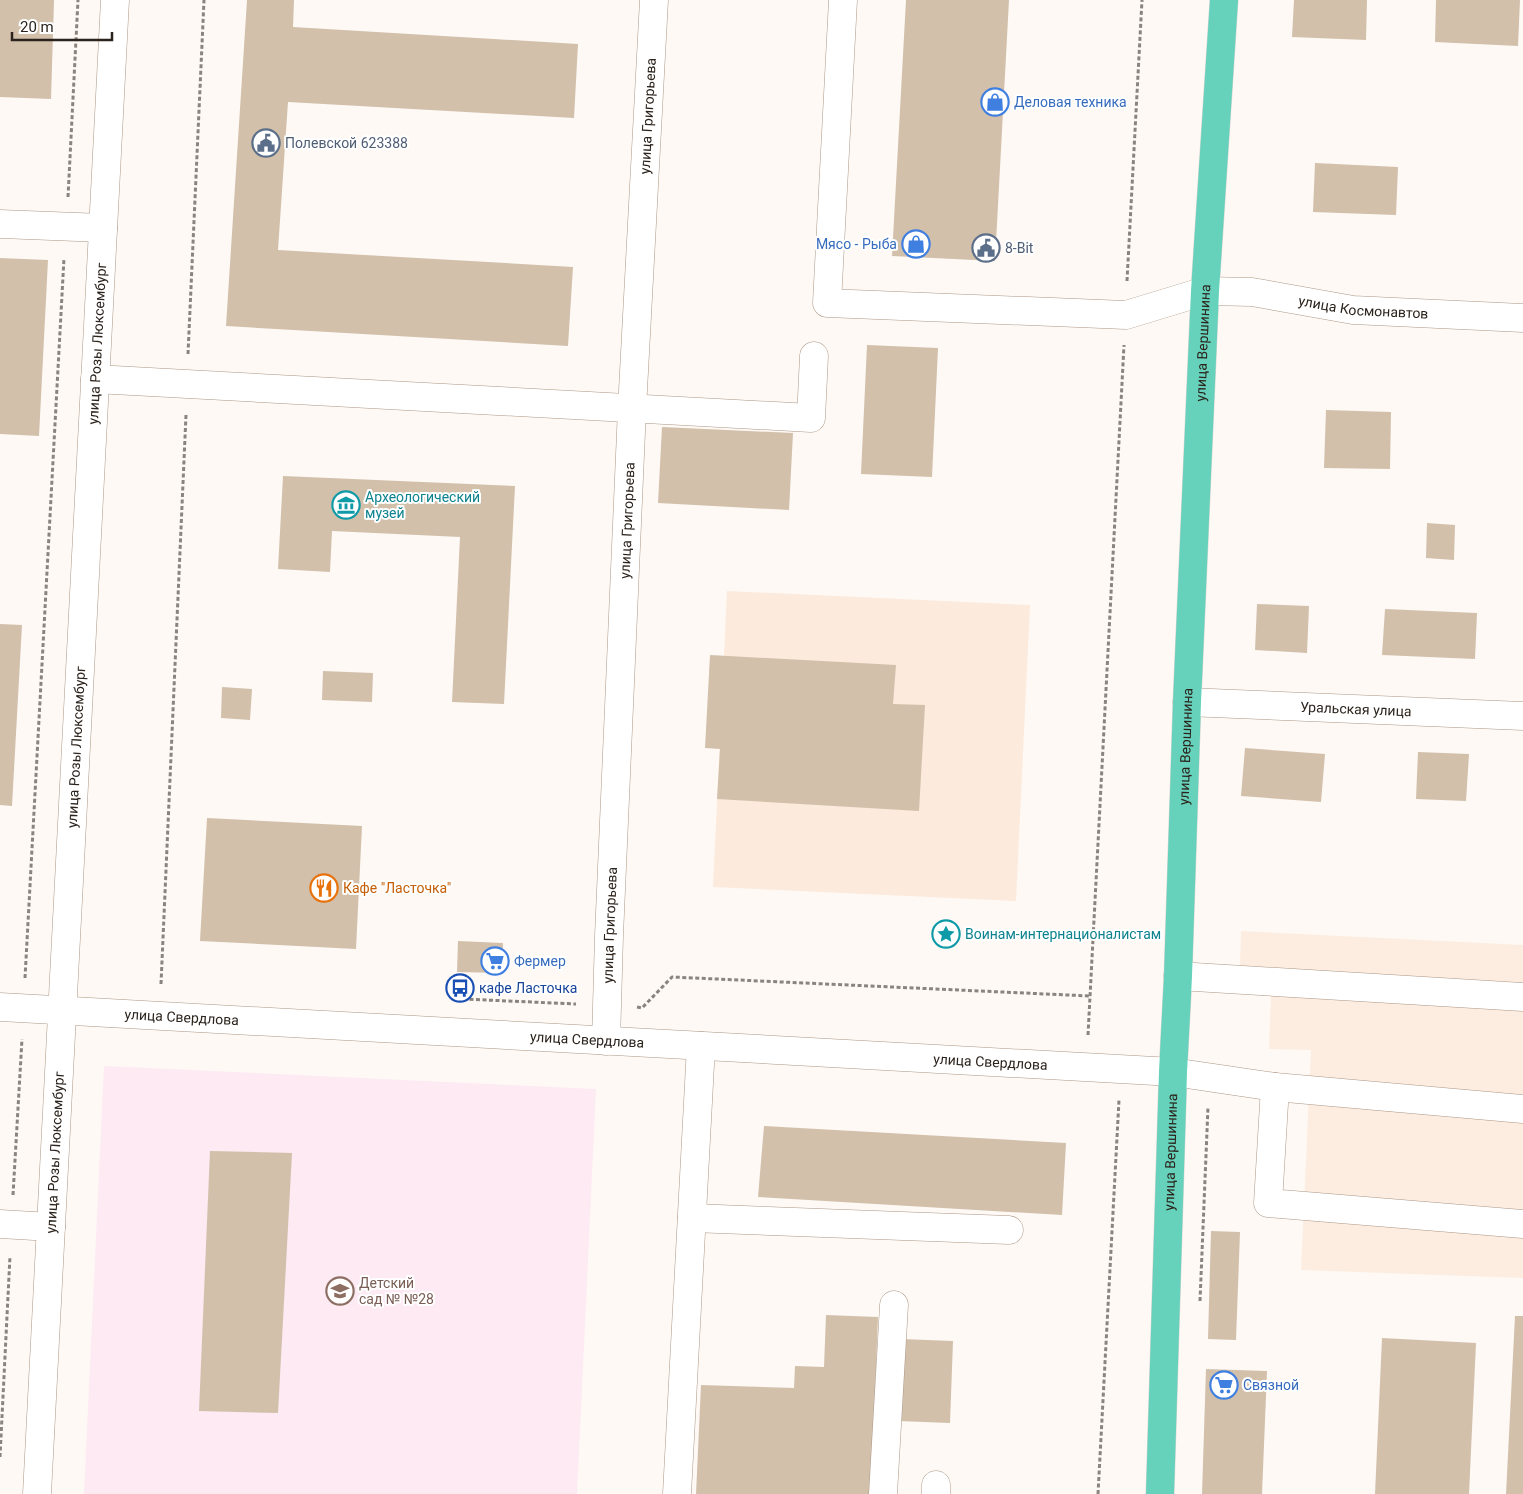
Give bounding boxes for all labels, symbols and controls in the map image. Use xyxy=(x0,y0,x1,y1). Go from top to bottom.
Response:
scale bar xyxy=(12,10,112,42)
text: 20 m xyxy=(20,18,54,36)
street label: улица Григорьева xyxy=(637,57,659,175)
shop icon: Деловая техника xyxy=(980,87,1010,117)
place label: Деловая техника xyxy=(1014,94,1127,110)
public building icon: Полевской 623388 xyxy=(251,128,281,158)
place label: Полевской 623388 xyxy=(285,135,408,151)
shop icon: Мясо - Рыба xyxy=(901,229,931,259)
public building icon: 8-Bit xyxy=(971,233,1001,263)
place label: Мясо - Рыба xyxy=(816,236,897,252)
place label: 8-Bit xyxy=(1005,240,1034,256)
street label: улица Розы Люксембург xyxy=(85,262,109,425)
street label: улица Вершинина xyxy=(1192,284,1213,402)
street label: улица Космонавтов xyxy=(1297,292,1429,322)
street label: улица Григорьева xyxy=(617,462,638,579)
place label: Археологический музей xyxy=(365,489,480,521)
museum icon: Археологический музей xyxy=(331,490,361,520)
street label: улица Розы Люксембург xyxy=(64,665,88,828)
street label: улица Вершинина xyxy=(1176,687,1196,805)
street label: Уральская улица xyxy=(1300,699,1412,719)
street label: улица Григорьева xyxy=(600,866,620,984)
restaurant icon: Кафе "Ласточка" xyxy=(309,873,339,903)
place label: Кафе "Ласточка" xyxy=(343,880,451,896)
place icon: Воинам-интернационалистам xyxy=(931,919,961,949)
place label: Воинам-интернационалистам xyxy=(965,926,1161,942)
supermarket icon: Фермер xyxy=(480,946,510,976)
place label: Фермер xyxy=(514,953,566,969)
bus stop icon: кафе Ласточка xyxy=(445,973,475,1003)
place label: кафе Ласточка xyxy=(479,980,577,996)
street label: улица Свердлова xyxy=(124,1006,239,1028)
street label: улица Свердлова xyxy=(530,1028,645,1051)
street label: улица Свердлова xyxy=(933,1051,1048,1073)
street label: улица Розы Люксембург xyxy=(43,1071,67,1234)
street label: улица Вершинина xyxy=(1161,1093,1180,1211)
place label: Детский сад № №28 xyxy=(359,1275,434,1307)
school or university icon: Детский сад № №28 xyxy=(325,1276,355,1306)
supermarket icon: Связной xyxy=(1209,1370,1239,1400)
place label: Связной xyxy=(1243,1377,1299,1393)

